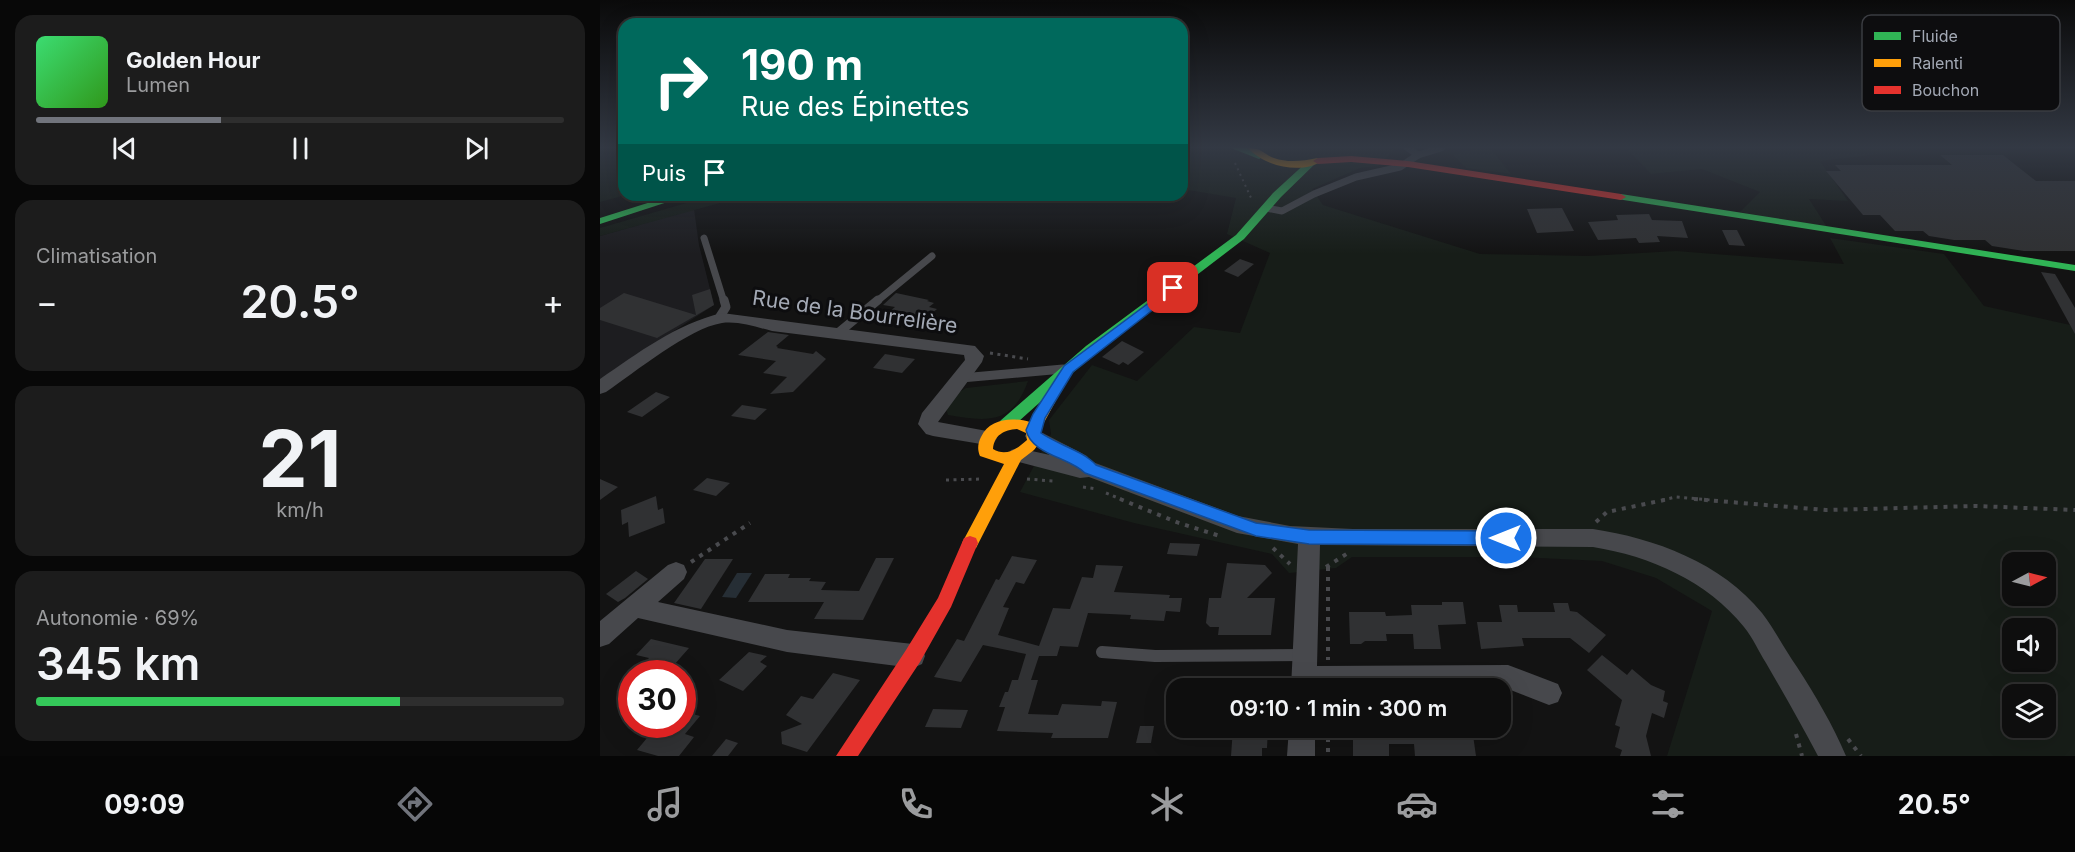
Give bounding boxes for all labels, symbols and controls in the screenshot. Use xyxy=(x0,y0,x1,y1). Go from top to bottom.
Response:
legend xyxy=(1862,15,2060,111)
text: Fluide xyxy=(1912,26,1958,46)
text: 190 m xyxy=(741,39,863,90)
icon: right xyxy=(642,42,720,120)
text: Golden Hour xyxy=(126,47,260,73)
text: Ralenti xyxy=(1912,53,1963,73)
text: Lumen xyxy=(126,73,190,97)
text: Bouchon xyxy=(1912,80,1979,100)
text: Rue des Épinettes xyxy=(741,90,970,123)
icon: previous xyxy=(108,132,141,165)
icon: pause xyxy=(284,132,317,165)
icon: next xyxy=(460,132,493,165)
icon: arrive xyxy=(698,156,731,189)
text: Puis xyxy=(642,160,686,186)
text: Climatisation xyxy=(36,244,157,268)
pin xyxy=(1147,262,1198,313)
icon: arrive xyxy=(1156,271,1189,304)
text: 20.5° xyxy=(240,274,360,329)
text: − xyxy=(36,282,58,322)
text: + xyxy=(542,282,564,322)
street label: Rue de la Bourrelière xyxy=(751,285,959,338)
text: 21 xyxy=(259,411,341,506)
text: km/h xyxy=(276,498,324,522)
position arrow xyxy=(1474,506,1538,570)
north arrow xyxy=(2002,552,2056,606)
map controls xyxy=(2002,552,2056,738)
text: Autonomie · 69% xyxy=(36,606,199,630)
button: sound xyxy=(2002,618,2056,672)
text: 345 km xyxy=(36,636,200,691)
speed limit sign: 30 xyxy=(618,660,696,738)
button: layers xyxy=(2002,684,2056,738)
text: 09:10 · 1 min · 300 m xyxy=(1230,695,1447,721)
icon: directions xyxy=(394,783,436,825)
icon: music xyxy=(644,783,686,825)
icon: phone xyxy=(895,783,937,825)
icon: climate xyxy=(1146,783,1188,825)
icon: car xyxy=(1396,783,1438,825)
icon: filters xyxy=(1647,783,1689,825)
text: 09:09 xyxy=(104,788,185,821)
text: 20.5° xyxy=(1898,788,1971,821)

